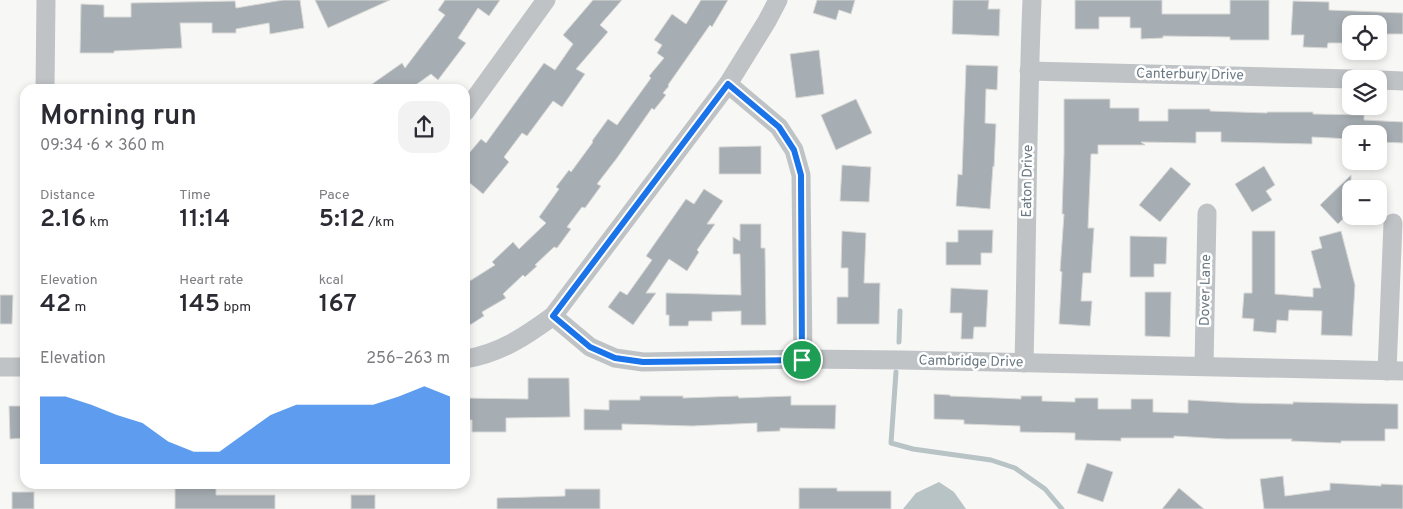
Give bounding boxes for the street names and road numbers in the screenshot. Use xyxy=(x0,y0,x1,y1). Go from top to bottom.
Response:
street label: Canterbury Drive xyxy=(1136,66,1244,84)
street label: Eaton Drive xyxy=(1019,145,1037,217)
street label: Dover Lane xyxy=(1197,254,1215,326)
street label: Cambridge Drive xyxy=(918,353,1024,371)

